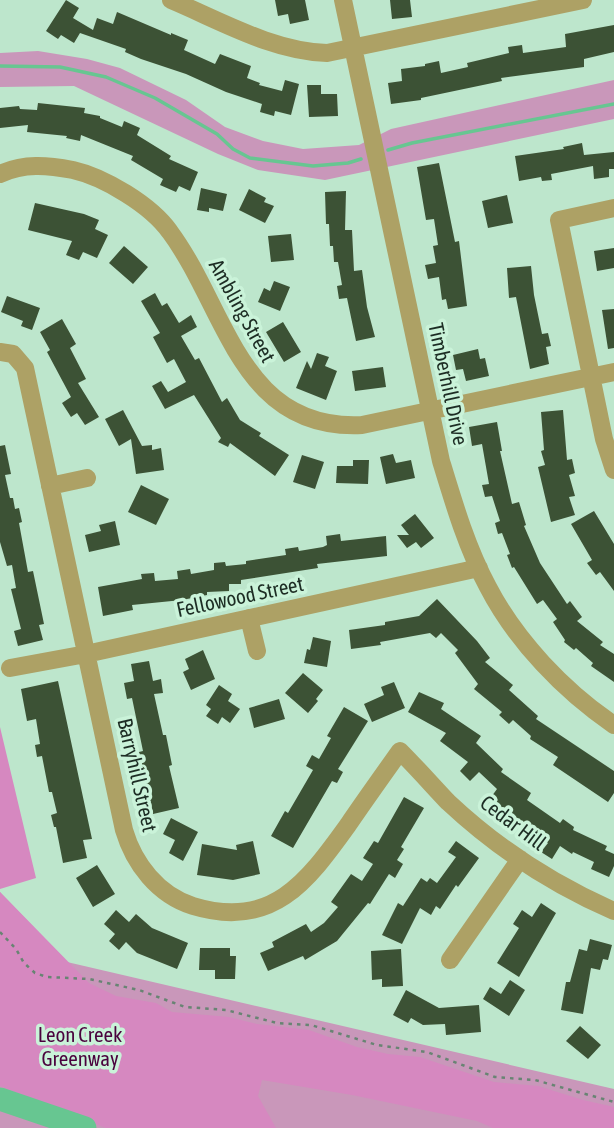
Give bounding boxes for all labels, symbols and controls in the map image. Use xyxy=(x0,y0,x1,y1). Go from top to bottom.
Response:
street label: Ambling Street xyxy=(205,255,281,366)
street label: Timberhill Drive xyxy=(424,321,474,447)
street label: Fellowood Street xyxy=(174,571,305,621)
street label: Barryhill Street xyxy=(113,716,163,834)
street label: Cedar Hill xyxy=(476,790,551,855)
park label: Leon Creek Greenway xyxy=(38,1022,122,1070)

